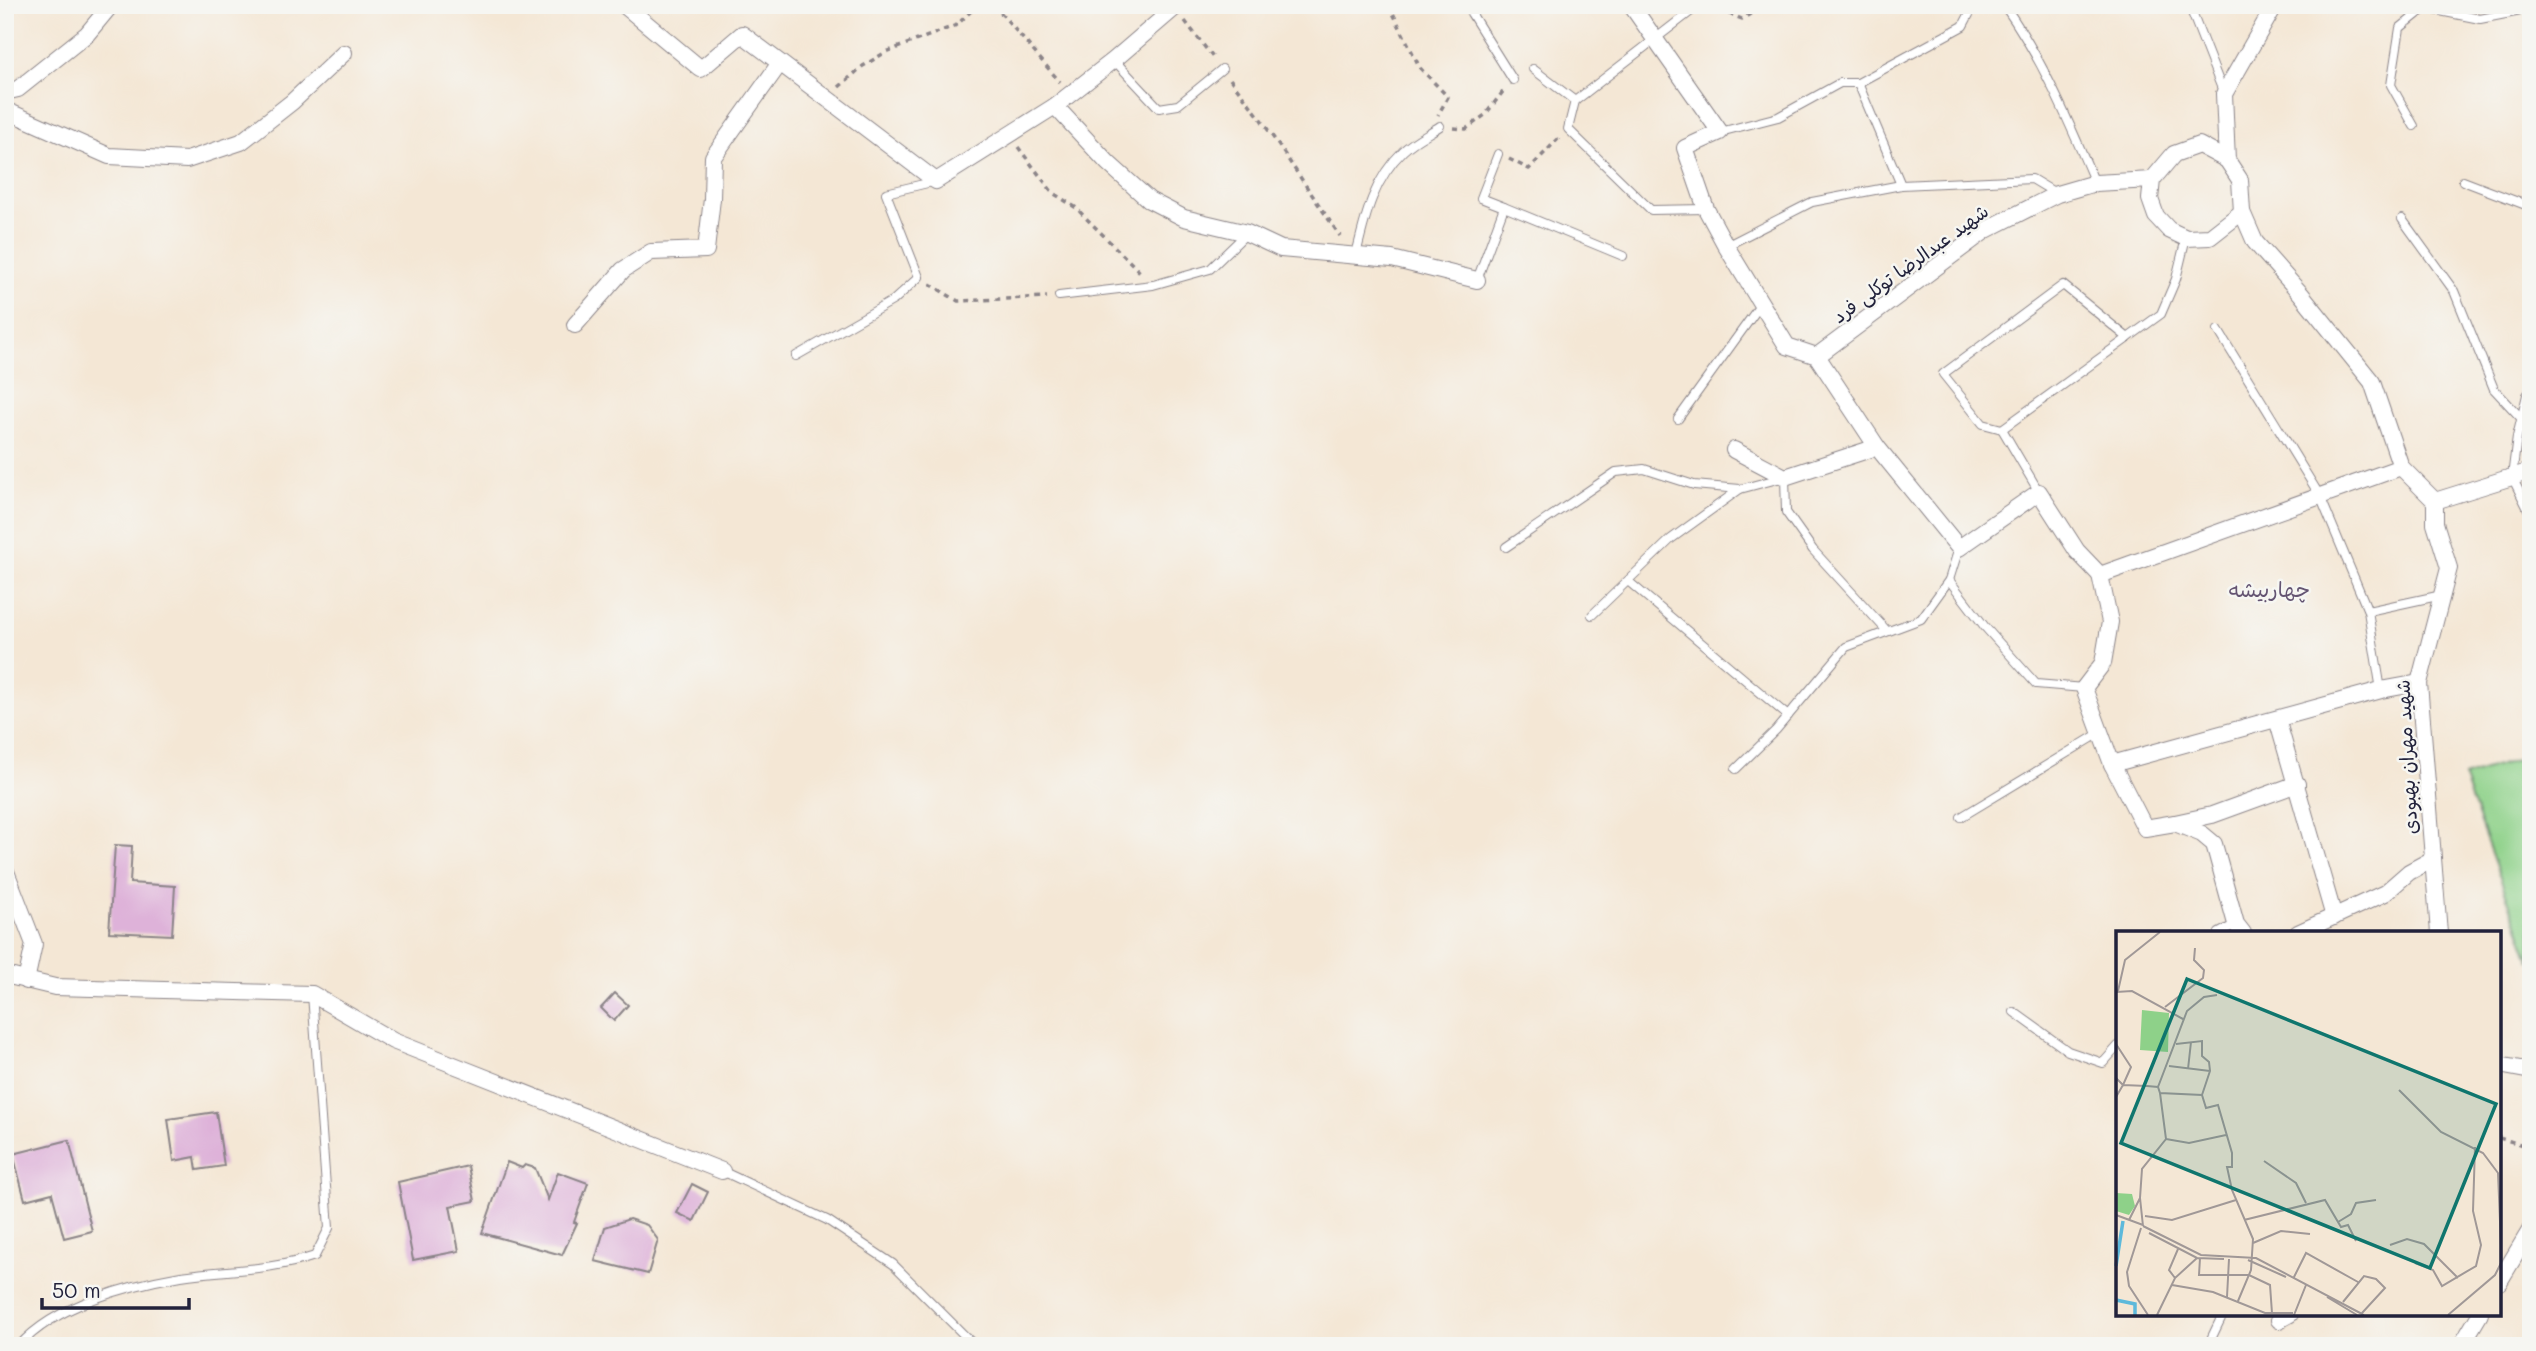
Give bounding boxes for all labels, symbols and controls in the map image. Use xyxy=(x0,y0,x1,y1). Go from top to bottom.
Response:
street label: شهید عبدالرضا توکلی فرد xyxy=(1827,198,1994,329)
district label: چهاربیشه xyxy=(2228,575,2310,603)
street label: شهید مهران بهبودی xyxy=(2389,679,2424,835)
inset map xyxy=(2116,931,2501,1316)
scale bar xyxy=(42,1267,189,1311)
text: 50 m xyxy=(52,1276,101,1303)

